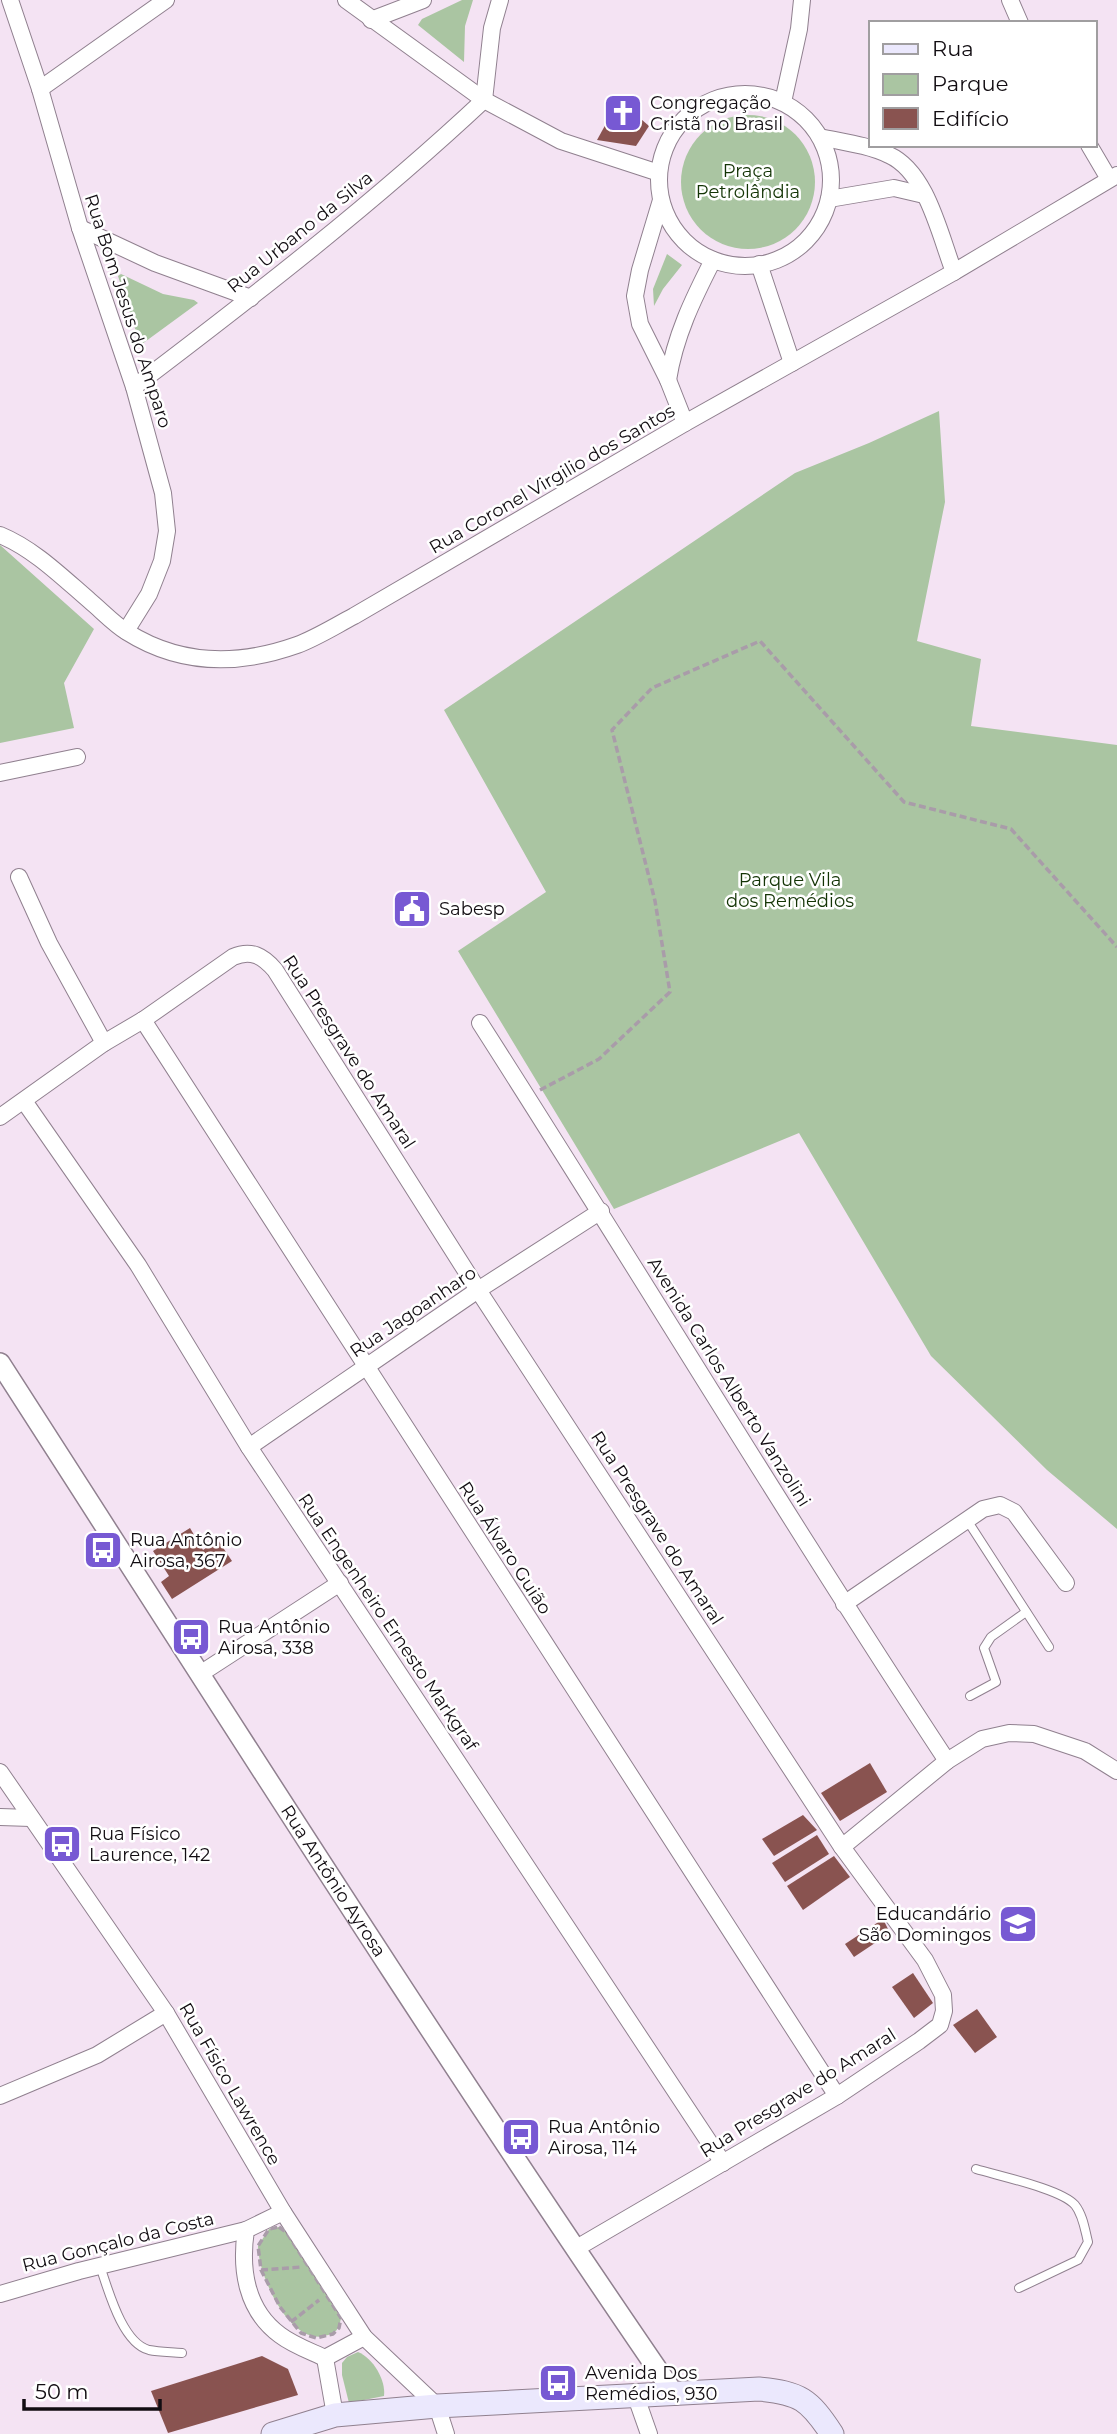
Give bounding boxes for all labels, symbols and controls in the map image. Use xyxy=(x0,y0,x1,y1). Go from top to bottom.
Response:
legend xyxy=(869,21,1096,147)
text: Rua xyxy=(932,36,974,61)
text: Parque xyxy=(932,71,1008,96)
church icon: Congregação Cristã no Brasil xyxy=(602,92,644,134)
place label: Congregação Cristã no Brasil xyxy=(650,92,783,135)
text: Edifício xyxy=(932,106,1009,131)
park label: Praça Petrolândia xyxy=(696,160,800,203)
street label: Rua Urbano da Silva xyxy=(223,166,377,298)
street label: Rua Bom Jesus do Amparo xyxy=(80,191,176,431)
street label: Rua Coronel Virgilio dos Santos xyxy=(425,399,679,558)
park label: Parque Vila dos Remédios xyxy=(726,869,854,912)
public building icon: Sabesp xyxy=(391,888,433,930)
place label: Sabesp xyxy=(439,898,505,920)
street label: Rua Presgrave do Amaral xyxy=(278,951,420,1153)
street label: Avenida Carlos Alberto Vanzolini xyxy=(643,1253,815,1511)
street label: Rua Jagoanharo xyxy=(346,1262,480,1362)
street label: Rua Presgrave do Amaral xyxy=(586,1427,728,1629)
street label: Rua Álvaro Guião xyxy=(454,1477,556,1619)
street label: Rua Engenheiro Ernesto Markgraf xyxy=(293,1489,483,1756)
bus stop icon: Rua Antônio Airosa, 367 xyxy=(82,1529,124,1571)
place label: Rua Antônio Airosa, 367 xyxy=(130,1529,242,1572)
bus stop icon: Rua Antônio Airosa, 338 xyxy=(170,1616,212,1658)
place label: Rua Antônio Airosa, 338 xyxy=(218,1616,330,1659)
street label: Rua Antônio Ayrosa xyxy=(276,1801,391,1961)
bus stop icon: Rua Físico Laurence, 142 xyxy=(41,1823,83,1865)
place label: Rua Físico Laurence, 142 xyxy=(89,1823,210,1866)
place label: Educandário São Domingos xyxy=(859,1903,991,1946)
school or university icon: Educandário São Domingos xyxy=(997,1903,1039,1945)
street label: Rua Físico Lawrence xyxy=(174,1999,286,2169)
street label: Rua Presgrave do Amaral xyxy=(696,2024,900,2162)
bus stop icon: Rua Antônio Airosa, 114 xyxy=(500,2116,542,2158)
place label: Rua Antônio Airosa, 114 xyxy=(548,2116,660,2159)
street label: Rua Gonçalo da Costa xyxy=(20,2208,216,2276)
bus stop icon: Avenida Dos Remédios, 930 xyxy=(537,2362,579,2404)
place label: Avenida Dos Remédios, 930 xyxy=(585,2362,717,2405)
scale bar xyxy=(24,2368,161,2412)
text: 50 m xyxy=(35,2379,89,2404)

